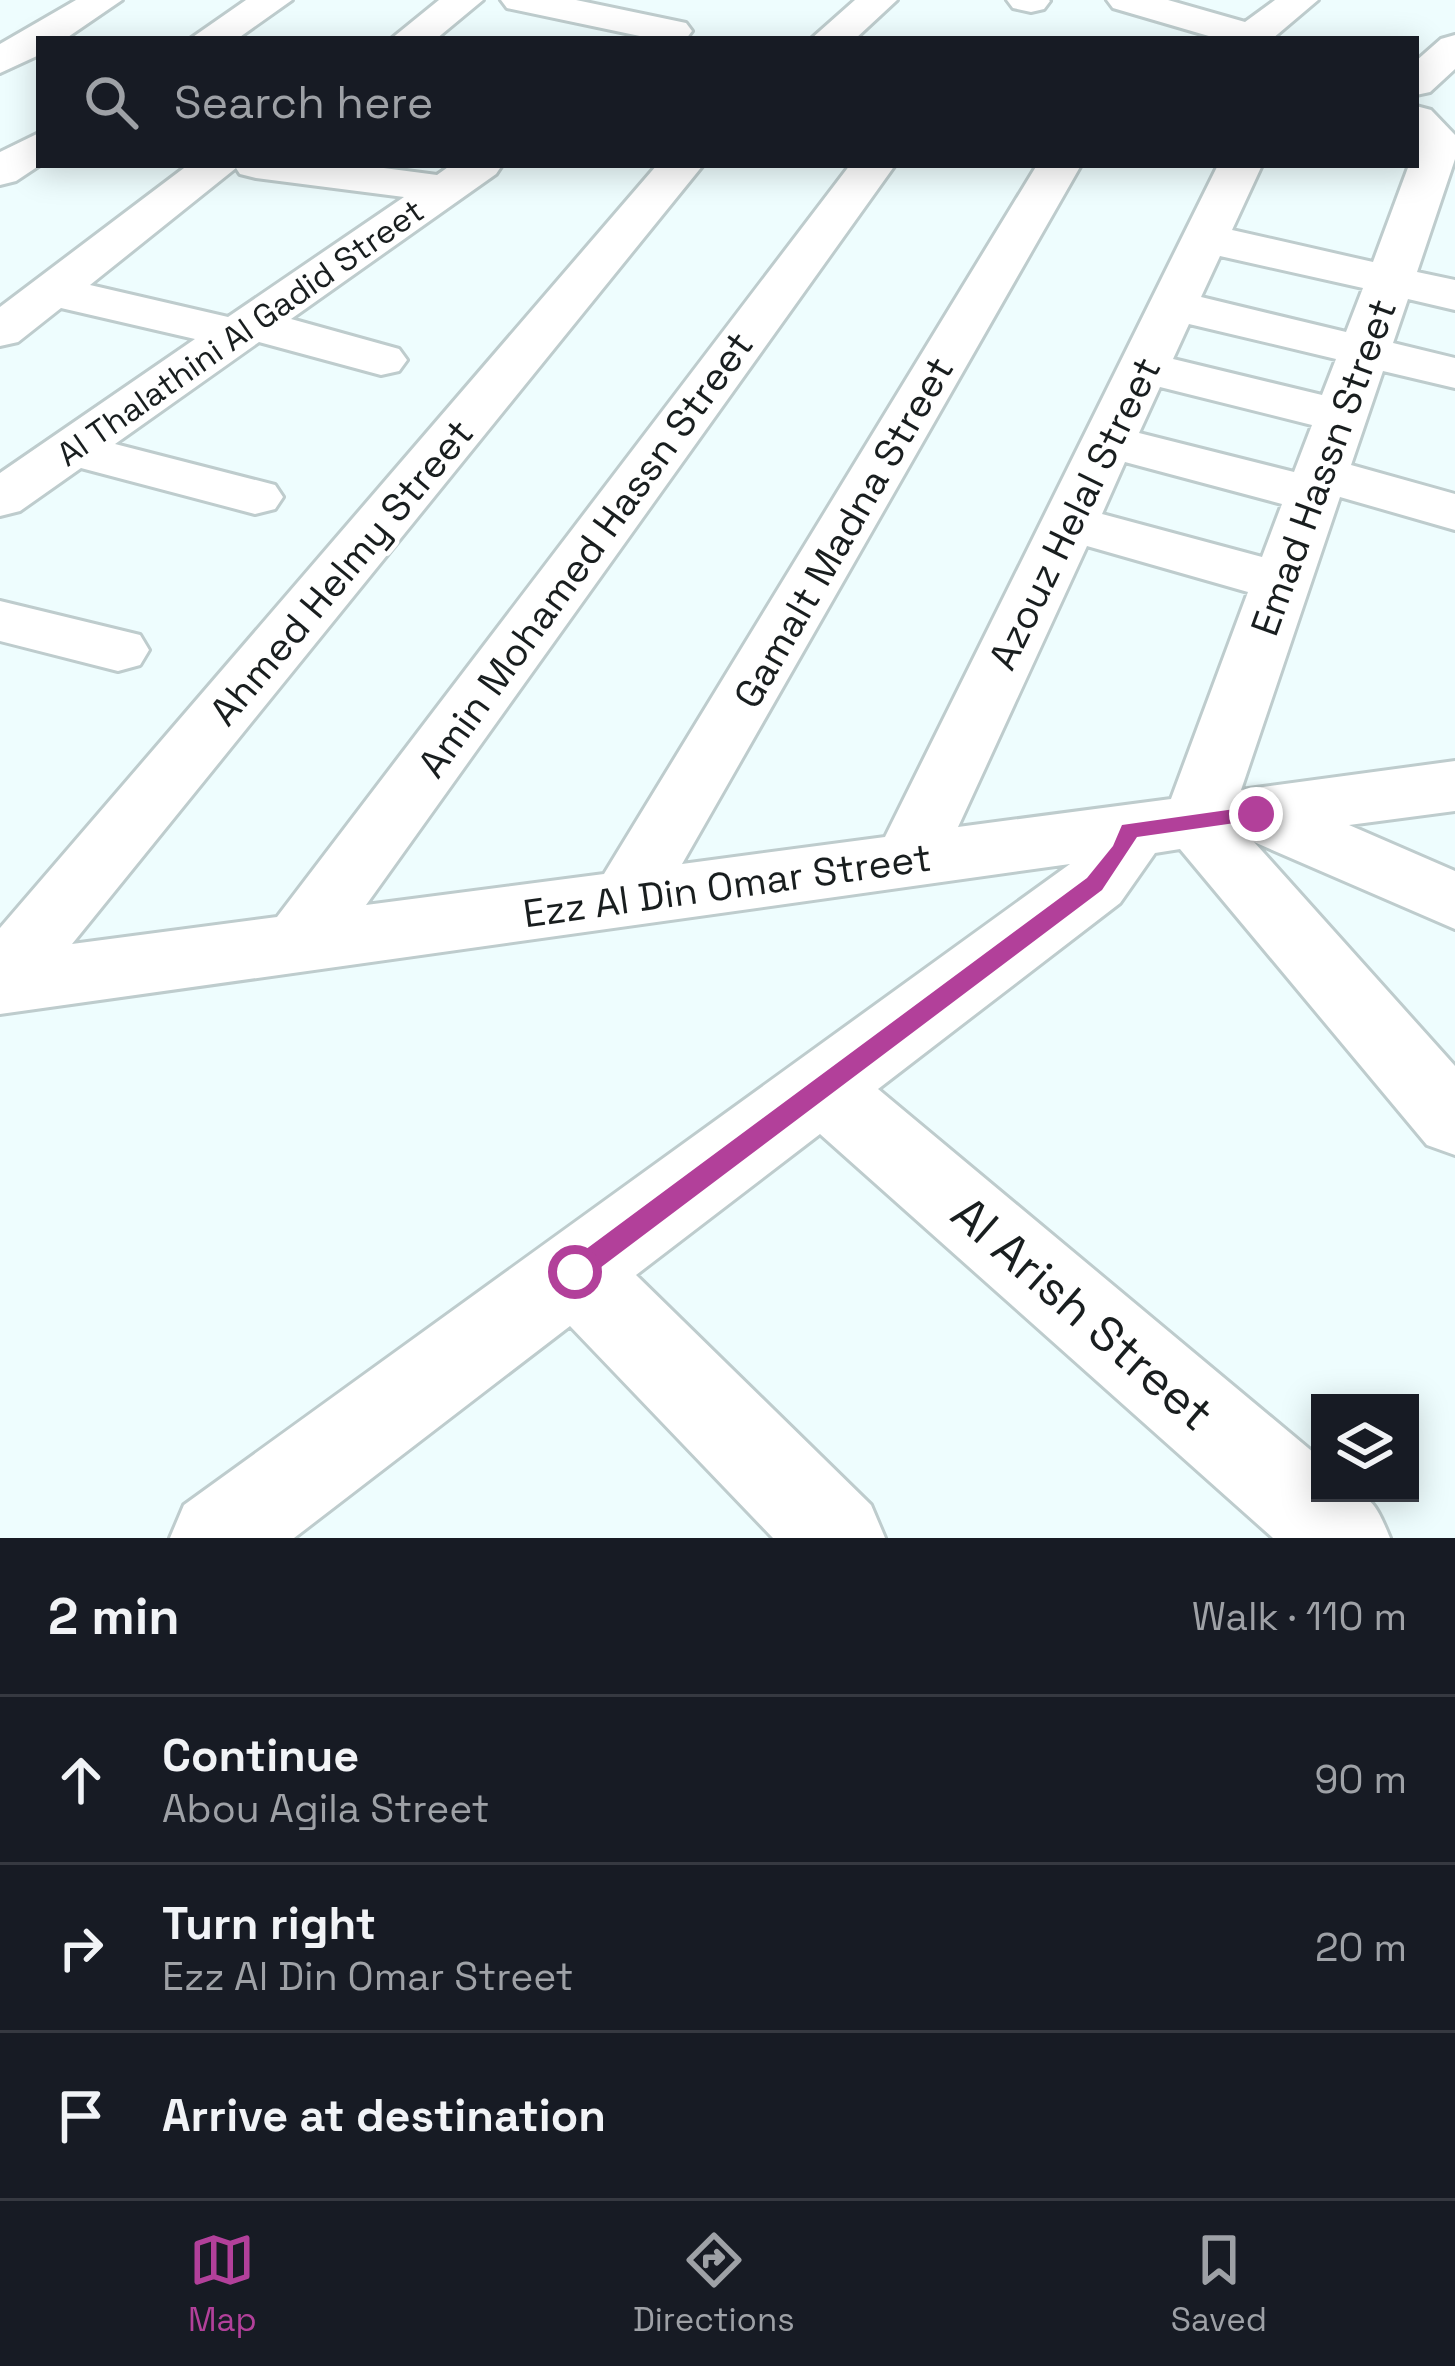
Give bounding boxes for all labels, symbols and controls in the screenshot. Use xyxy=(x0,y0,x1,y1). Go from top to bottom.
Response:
search box xyxy=(36,36,1419,168)
icon: search xyxy=(78,69,144,135)
text: Search here xyxy=(174,74,433,131)
street label: Al Thalathini Al Gadid Street xyxy=(49,190,432,476)
street label: Emad Hassn Street xyxy=(1240,292,1407,642)
street label: Amin Mohamed Hassn Street xyxy=(407,322,764,787)
street label: Gamalt Madna Street xyxy=(723,348,964,717)
street label: Azouz Helal Street xyxy=(977,349,1171,678)
street label: Ahmed Helmy Street xyxy=(199,409,484,735)
route end xyxy=(1229,787,1283,841)
street label: Ezz Al Din Omar Street xyxy=(520,833,934,938)
street label: Al Arish Street xyxy=(939,1183,1226,1444)
route start xyxy=(548,1245,602,1299)
map controls xyxy=(1311,1394,1419,1502)
button: layers xyxy=(1311,1394,1419,1502)
text: 2 min xyxy=(48,1584,180,1649)
text: Walk · 110 m xyxy=(1192,1592,1407,1641)
text: Continue xyxy=(162,1727,359,1784)
icon: ahead xyxy=(48,1747,114,1813)
text: 90 m xyxy=(1315,1755,1407,1804)
text: Abou Agila Street xyxy=(162,1784,490,1833)
text: Turn right xyxy=(162,1895,376,1952)
icon: right xyxy=(48,1915,114,1981)
text: 20 m xyxy=(1315,1923,1407,1972)
text: Ezz Al Din Omar Street xyxy=(162,1952,574,2001)
icon: arrive xyxy=(48,2083,114,2149)
text: Arrive at destination xyxy=(162,2087,606,2144)
tab: Map xyxy=(188,2227,257,2341)
tab: Directions xyxy=(633,2227,795,2341)
tab: Saved xyxy=(1171,2227,1267,2341)

